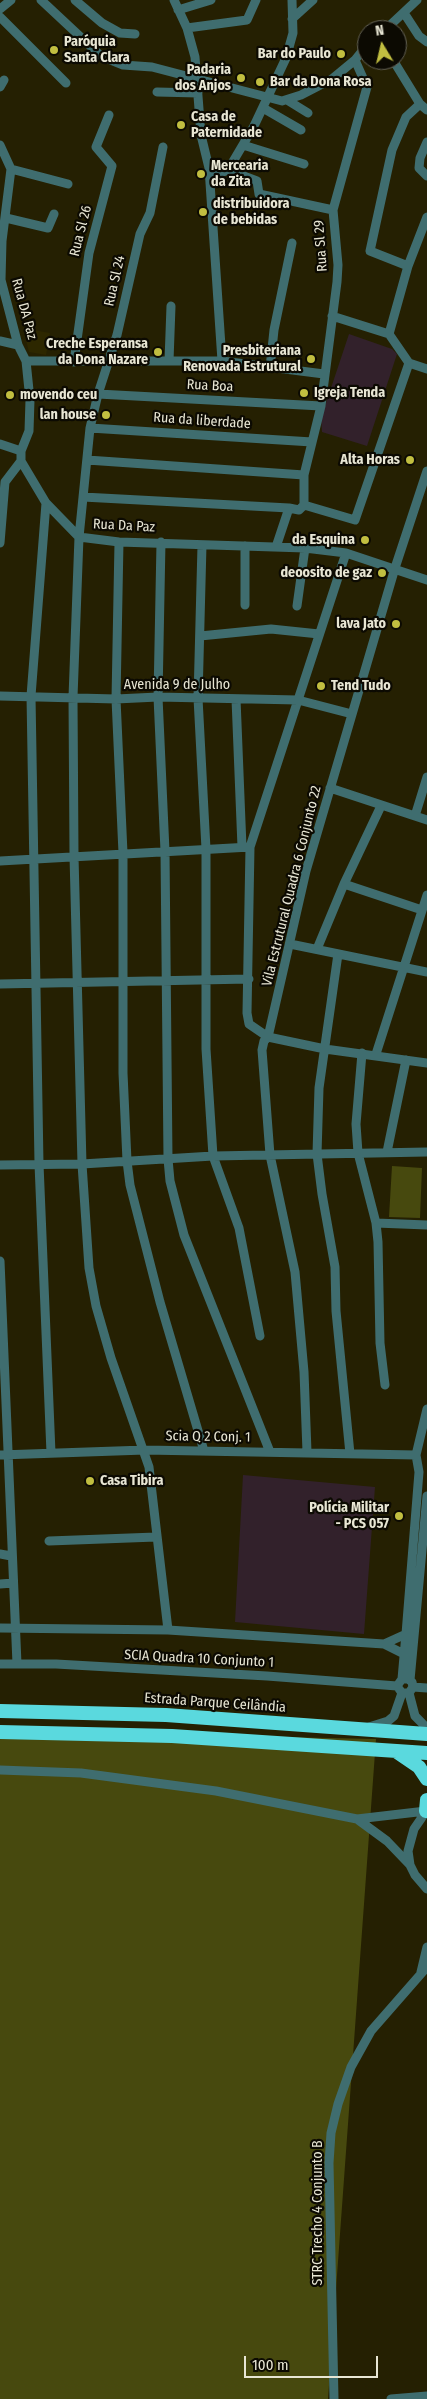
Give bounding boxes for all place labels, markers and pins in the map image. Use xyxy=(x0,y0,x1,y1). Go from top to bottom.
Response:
place label: Paróquia Santa Clara xyxy=(64,34,130,66)
marker: Paróquia Santa Clara xyxy=(48,44,60,56)
place label: Bar do Paulo xyxy=(258,46,331,62)
marker: Bar do Paulo xyxy=(335,48,347,60)
place label: Padaria dos Anjos xyxy=(175,62,231,94)
marker: Padaria dos Anjos xyxy=(235,72,247,84)
place label: Bar da Dona Rosa xyxy=(270,74,371,90)
marker: Bar da Dona Rosa xyxy=(254,76,266,88)
place label: Casa de Paternidade xyxy=(191,109,262,142)
marker: Casa de Paternidade xyxy=(175,119,187,131)
place label: Mercearia da Zita xyxy=(211,158,268,190)
marker: Mercearia da Zita xyxy=(195,168,207,180)
place label: distribuidora de bebidas xyxy=(213,196,289,228)
marker: distribuidora de bebidas xyxy=(197,206,209,218)
place label: Creche Esperansa da Dona Nazare xyxy=(46,336,148,368)
place label: Presbiteriana Renovada Estrutural xyxy=(183,343,301,376)
marker: Creche Esperansa da Dona Nazare xyxy=(152,346,164,358)
marker: Presbiteriana Renovada Estrutural xyxy=(305,353,317,365)
place label: Igreja Tenda xyxy=(314,385,385,401)
place label: movendo ceu xyxy=(20,387,97,403)
marker: Igreja Tenda xyxy=(298,387,310,399)
marker: movendo ceu xyxy=(4,389,16,401)
place label: lan house xyxy=(40,407,96,423)
marker: lan house xyxy=(100,409,112,421)
place label: Alta Horas xyxy=(340,452,400,468)
marker: Alta Horas xyxy=(404,454,416,466)
place label: da Esquina xyxy=(292,532,355,548)
marker: da Esquina xyxy=(359,534,371,546)
place label: deoosito de gaz xyxy=(280,565,372,581)
marker: deoosito de gaz xyxy=(376,567,388,579)
place label: lava Jato xyxy=(336,616,386,632)
marker: lava Jato xyxy=(390,618,402,630)
place label: Tend Tudo xyxy=(331,678,391,694)
marker: Tend Tudo xyxy=(315,680,327,692)
place label: Casa Tibira xyxy=(100,1473,163,1489)
marker: Casa Tibira xyxy=(84,1475,96,1487)
place label: Polícia Militar - PCS 057 xyxy=(309,1500,389,1532)
marker: Polícia Militar - PCS 057 xyxy=(393,1510,405,1522)

